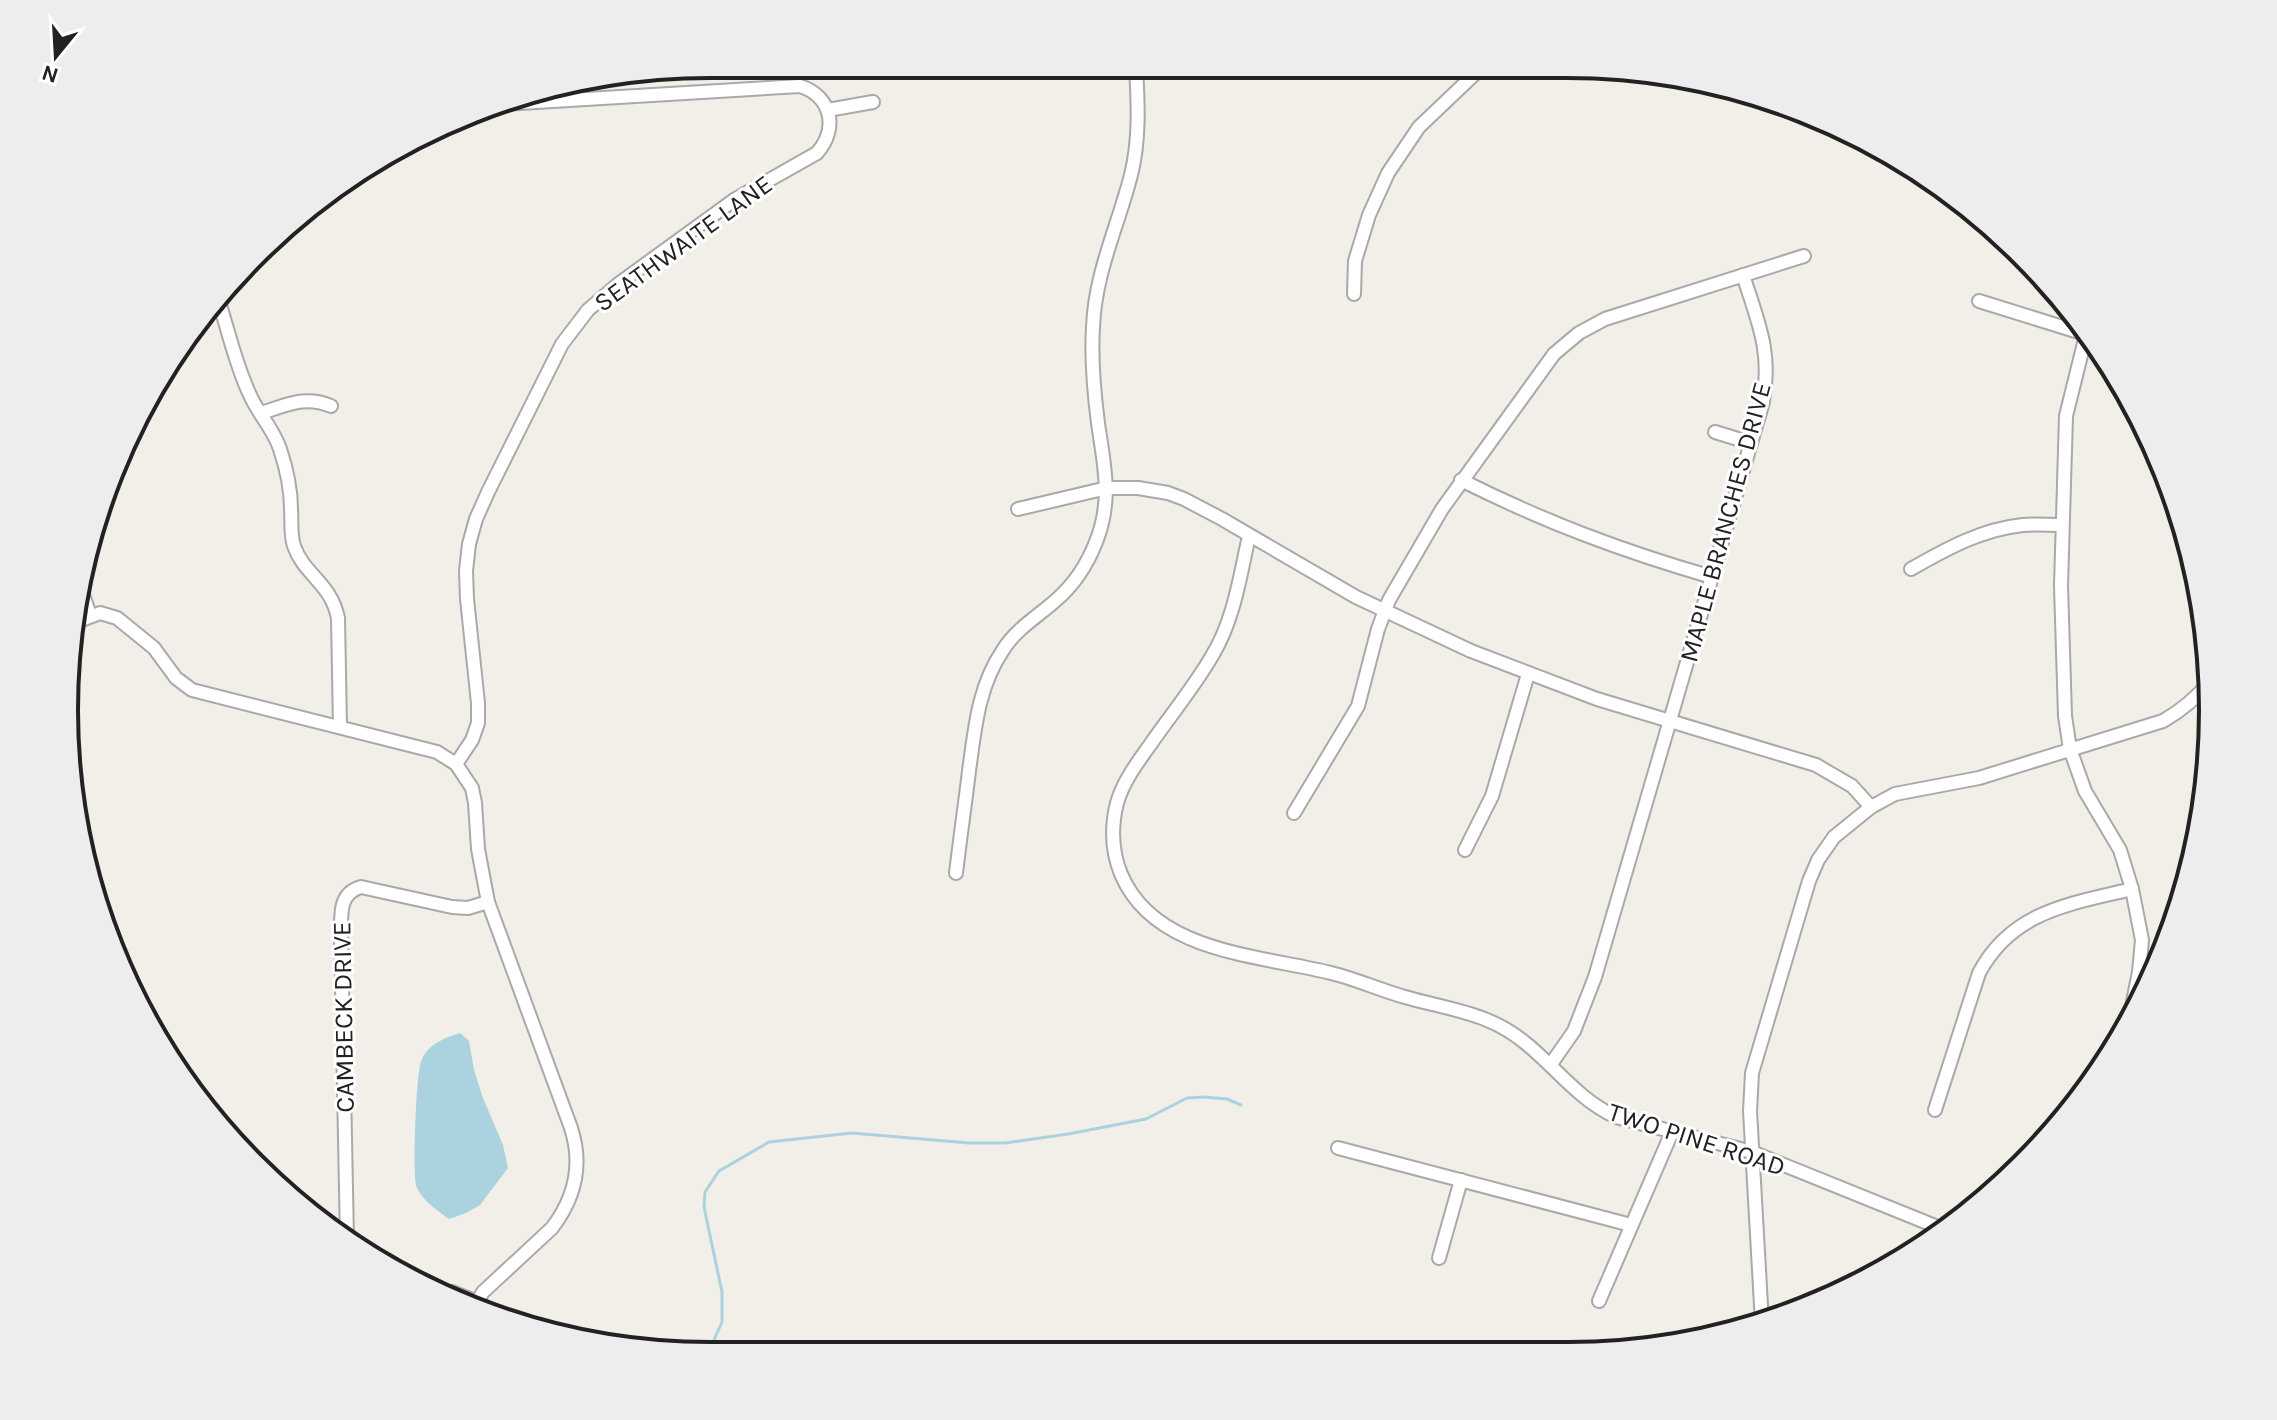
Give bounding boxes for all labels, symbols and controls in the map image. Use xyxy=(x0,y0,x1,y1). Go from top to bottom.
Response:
north arrow xyxy=(16,16,96,96)
text: N xyxy=(39,59,62,89)
street label: SEATHWAITE LANE xyxy=(588,168,778,318)
street label: MAPLE BRANCHES DRIVE xyxy=(1673,379,1778,665)
street label: CAMBECK DRIVE xyxy=(326,921,361,1113)
street label: TWO PINE ROAD xyxy=(1604,1096,1789,1183)

